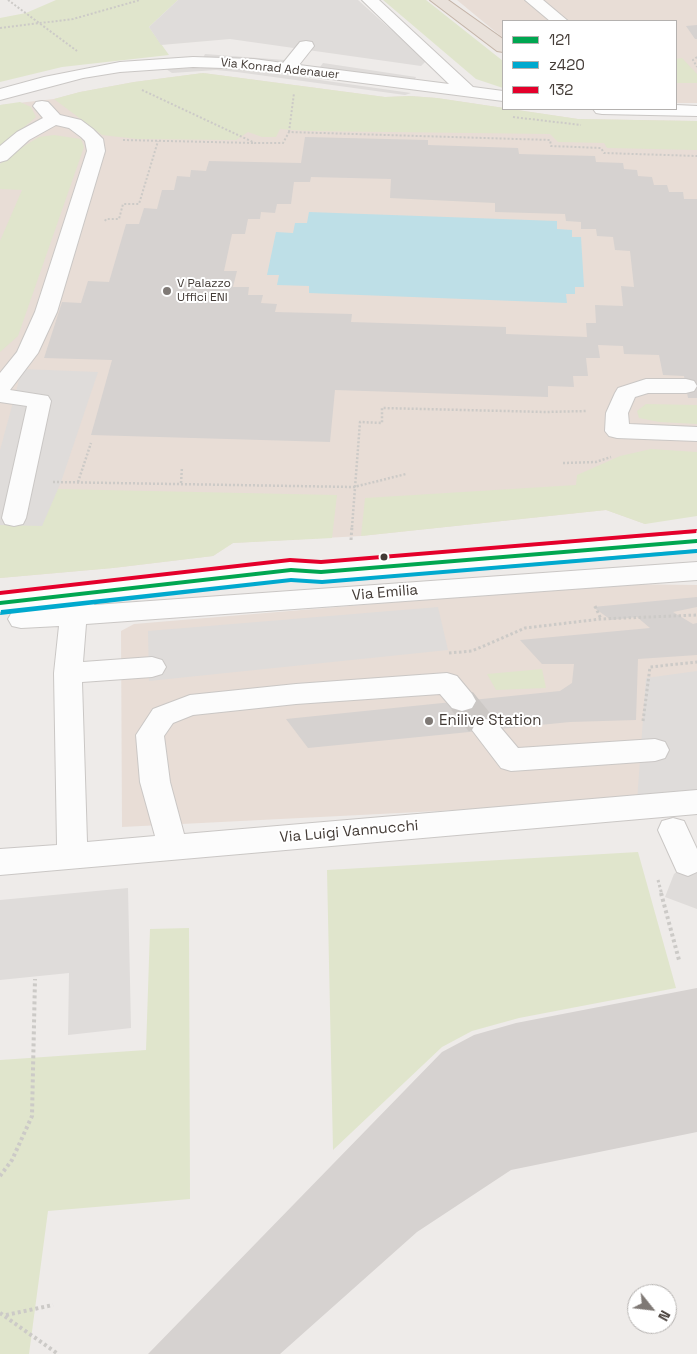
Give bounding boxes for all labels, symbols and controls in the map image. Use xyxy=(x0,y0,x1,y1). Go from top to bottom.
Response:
legend xyxy=(502,20,677,110)
text: 121 xyxy=(549,30,571,49)
text: z420 xyxy=(549,55,585,74)
street label: Via Konrad Adenauer xyxy=(220,56,340,82)
text: 132 xyxy=(549,80,573,99)
place label: V Palazzo Uffici ENI xyxy=(177,277,231,305)
marker: V Palazzo Uffici ENI xyxy=(161,285,173,297)
unlabelled marker xyxy=(379,552,389,562)
street label: Via Emilia xyxy=(351,581,419,605)
place label: Enilive Station xyxy=(439,712,541,730)
marker: Enilive Station xyxy=(423,715,435,727)
street label: Via Luigi Vannucchi xyxy=(279,817,419,847)
north arrow xyxy=(627,1284,677,1334)
text: N xyxy=(654,1307,674,1324)

